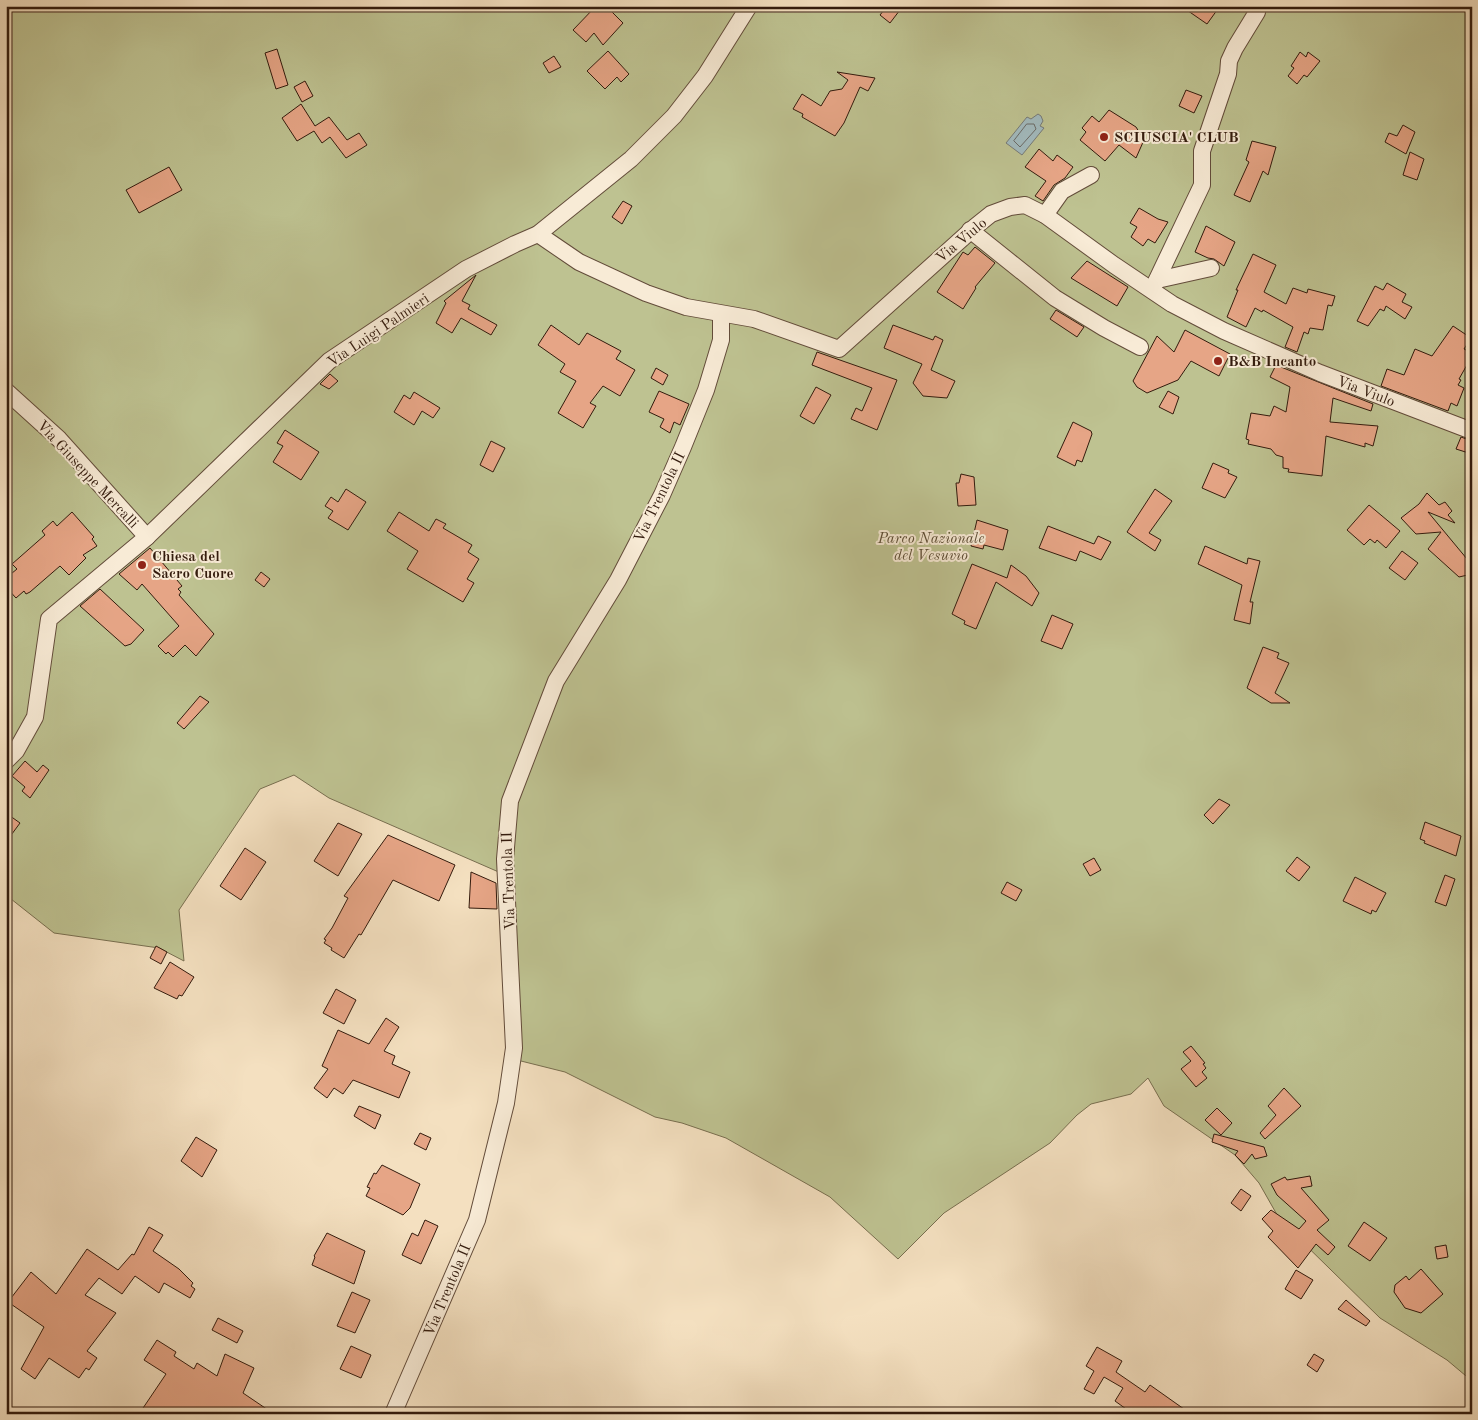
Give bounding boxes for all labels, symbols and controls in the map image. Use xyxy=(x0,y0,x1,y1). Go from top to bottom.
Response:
marker: SCIUSCIA' CLUB xyxy=(1098,131,1110,143)
place label: SCIUSCIA' CLUB xyxy=(1114,131,1239,146)
street label: Via Viulo xyxy=(934,216,990,267)
street label: Via Luigi Palmieri xyxy=(325,292,432,371)
marker: B&B Incanto xyxy=(1212,355,1224,367)
place label: B&B Incanto xyxy=(1228,355,1316,370)
street label: Via Viulo xyxy=(1334,374,1397,410)
street label: Via Giuseppe Mercalli xyxy=(33,418,141,532)
street label: Via Trentola II xyxy=(632,450,689,545)
park label: Parco Nazionale del Vesuvio xyxy=(877,532,984,564)
place label: Chiesa del Sacro Cuore xyxy=(152,550,234,582)
marker: Chiesa del Sacro Cuore xyxy=(136,559,148,571)
street label: Via Trentola II xyxy=(500,831,519,930)
street label: Via Trentola II xyxy=(422,1242,475,1339)

